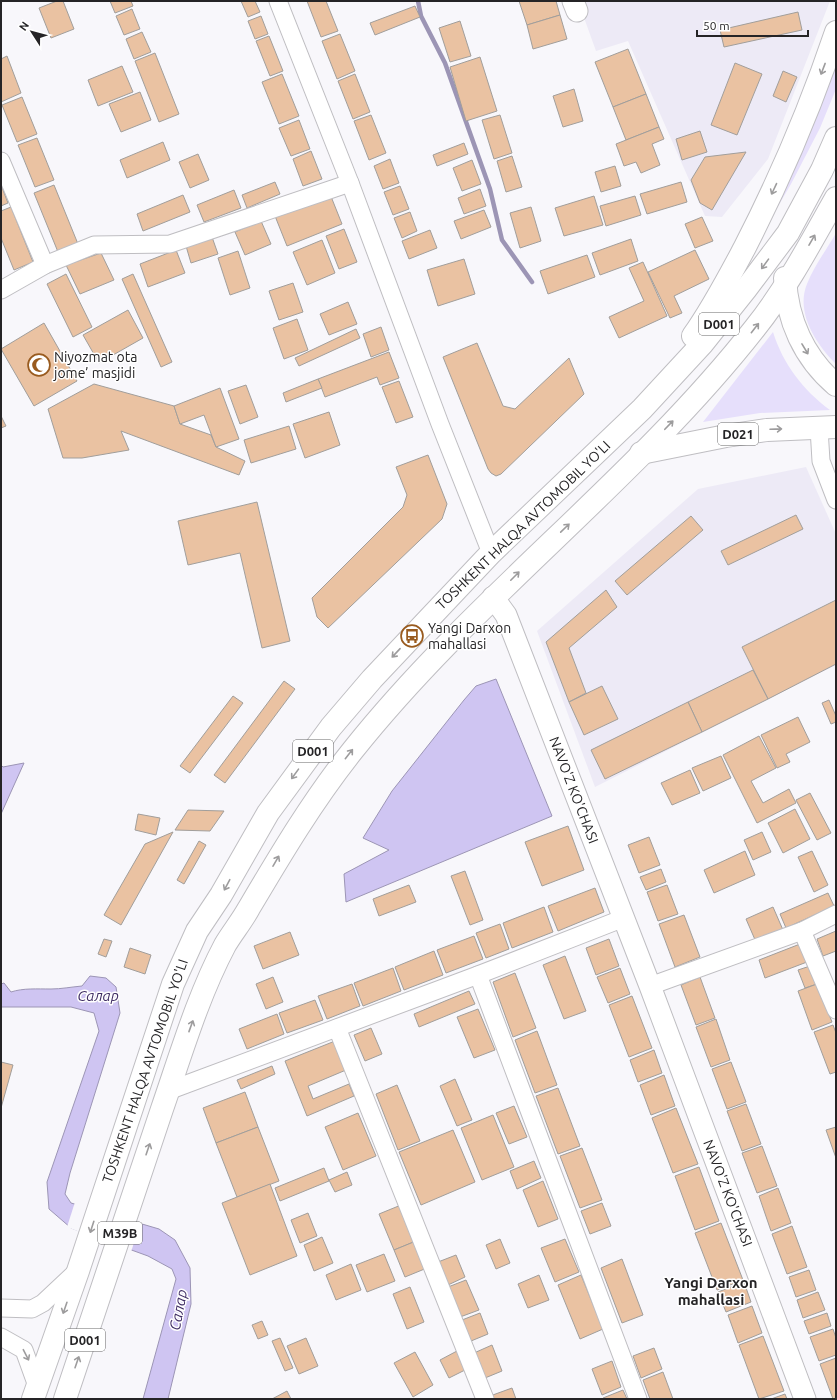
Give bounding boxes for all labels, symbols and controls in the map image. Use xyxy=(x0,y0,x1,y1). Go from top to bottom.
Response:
north arrow xyxy=(12,12,52,52)
scale bar xyxy=(697,12,808,38)
text: N xyxy=(17,19,31,33)
text: 50 m xyxy=(703,19,730,32)
one-way arrow xyxy=(819,63,827,75)
one-way arrow xyxy=(769,183,777,195)
one-way arrow xyxy=(808,234,816,246)
one-way arrow xyxy=(761,258,769,269)
road number: D001 xyxy=(699,313,739,335)
one-way arrow xyxy=(751,323,759,334)
one-way arrow xyxy=(802,343,810,355)
place label: Niyozmat ota jome’ masjidi xyxy=(53,349,137,381)
mosque icon: Niyozmat ota jome’ masjidi xyxy=(26,352,52,378)
one-way arrow xyxy=(664,420,674,430)
road number: D021 xyxy=(718,423,758,445)
one-way arrow xyxy=(769,425,782,433)
street label: TOSHKENT HALQA AVTOMOBIL YO'LI xyxy=(433,437,613,613)
one-way arrow xyxy=(559,524,569,533)
one-way arrow xyxy=(510,571,520,580)
place label: Yangi Darxon mahallasi xyxy=(428,620,511,652)
bus stop icon: Yangi Darxon mahallasi xyxy=(399,623,425,649)
one-way arrow xyxy=(391,648,401,658)
street label: NAVO'Z KO'CHASI xyxy=(546,734,602,846)
road number: D001 xyxy=(293,740,333,762)
one-way arrow xyxy=(345,749,354,760)
one-way arrow xyxy=(291,769,300,780)
one-way arrow xyxy=(272,855,280,867)
one-way arrow xyxy=(222,878,230,890)
street label: TOSHKENT HALQA AVTOMOBIL YO'LI xyxy=(99,957,191,1185)
water label: Салар xyxy=(77,987,119,1004)
one-way arrow xyxy=(188,1021,196,1033)
street label: NAVO'Z KO'CHASI xyxy=(700,1137,756,1249)
one-way arrow xyxy=(145,1143,153,1155)
one-way arrow xyxy=(88,1221,95,1234)
road number: M39B xyxy=(98,1222,142,1244)
district label: Yangi Darxon mahallasi xyxy=(664,1274,758,1308)
water label: Салар xyxy=(166,1288,190,1332)
one-way arrow xyxy=(60,1302,68,1314)
road number: D001 xyxy=(65,1329,105,1351)
one-way arrow xyxy=(23,1349,30,1361)
one-way arrow xyxy=(74,1356,81,1369)

